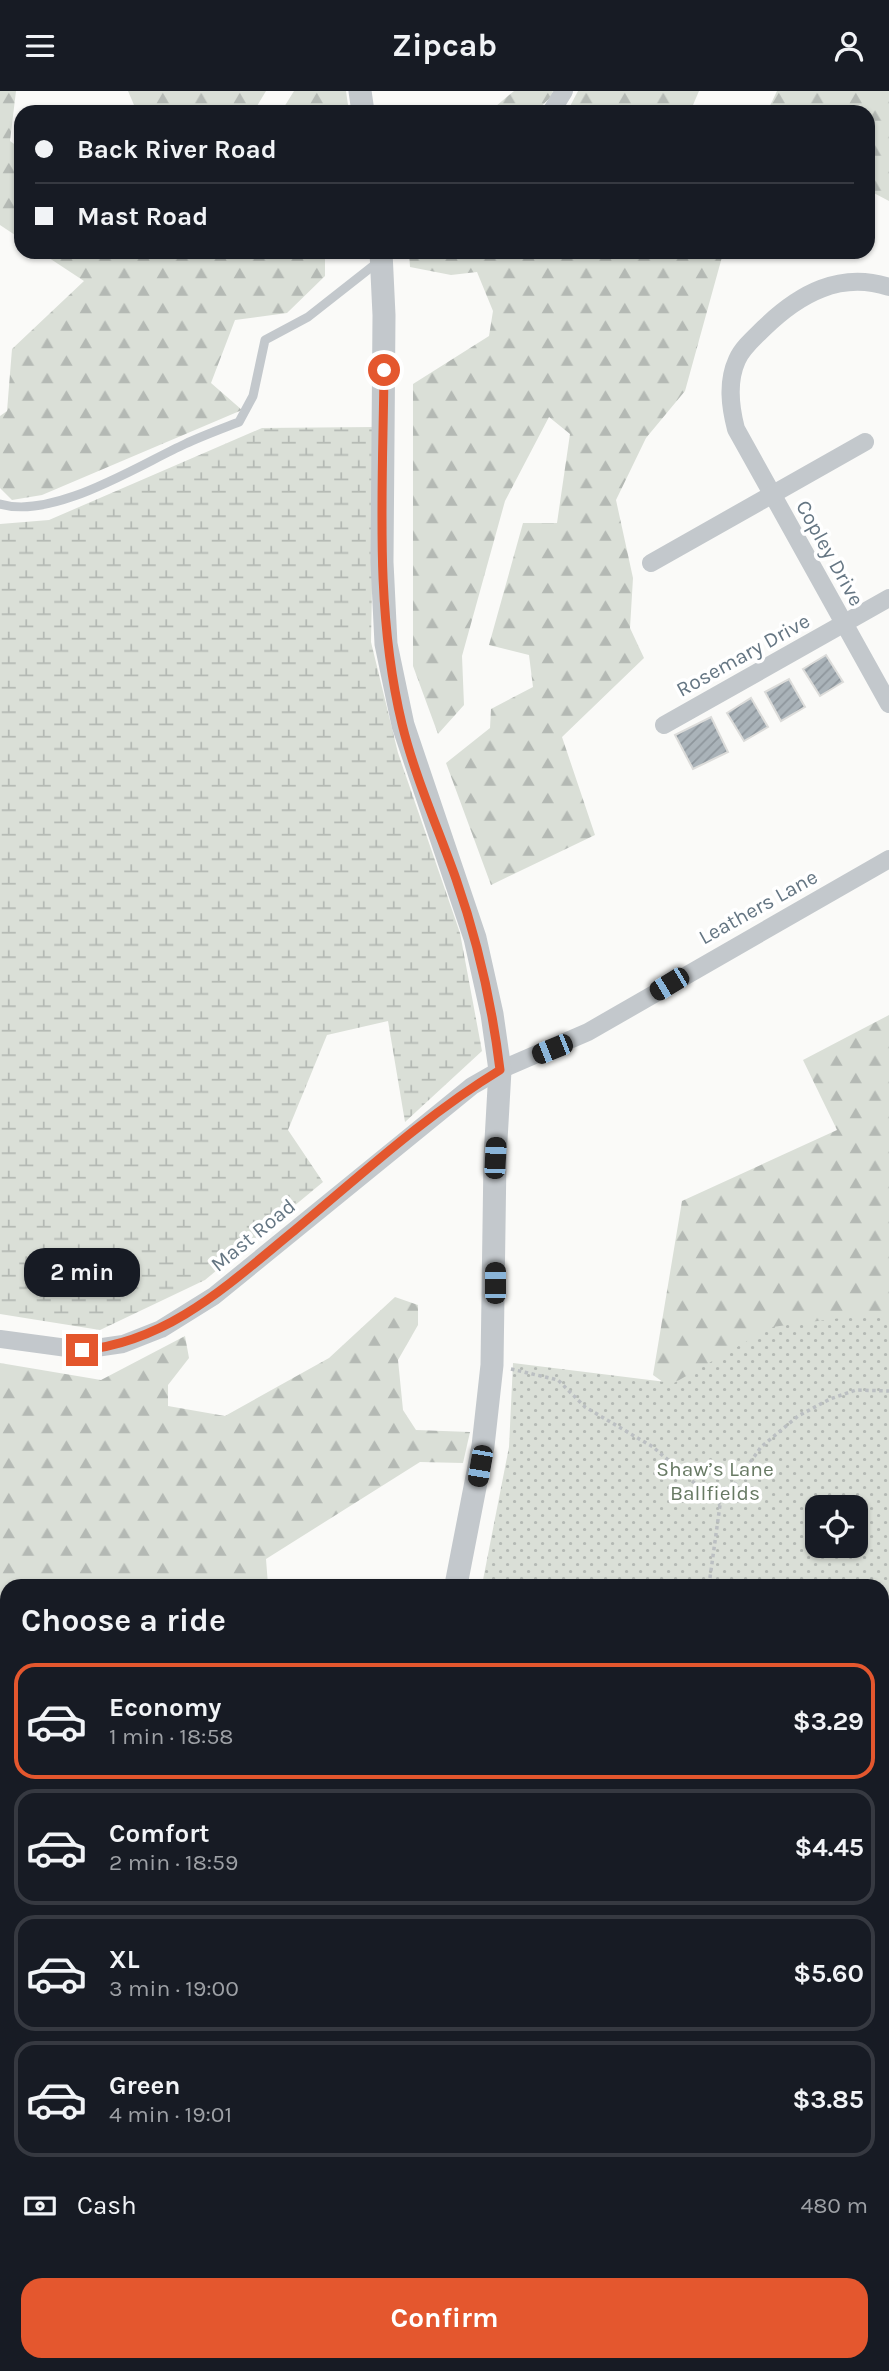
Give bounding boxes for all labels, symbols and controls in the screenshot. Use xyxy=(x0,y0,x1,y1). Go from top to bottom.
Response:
icon: menu xyxy=(21,27,59,65)
text: Zipcab xyxy=(392,27,497,64)
icon: person xyxy=(830,27,868,65)
text: Back River Road xyxy=(77,134,277,165)
text: Mast Road xyxy=(77,201,208,232)
route start xyxy=(368,354,400,386)
street label: Copley Drive xyxy=(791,496,869,610)
street label: Rosemary Drive xyxy=(672,608,814,702)
street label: Leathers Lane xyxy=(694,865,822,949)
car xyxy=(646,964,693,1004)
car xyxy=(529,1031,576,1067)
car xyxy=(484,1136,507,1180)
street label: Mast Road xyxy=(206,1194,300,1276)
callout: 2 min xyxy=(24,1249,140,1297)
text: 2 min xyxy=(50,1259,114,1286)
car xyxy=(485,1262,506,1304)
route end xyxy=(66,1334,98,1366)
car xyxy=(467,1443,494,1489)
park label: Shaw’s Lane Ballfields xyxy=(656,1457,774,1505)
map controls xyxy=(805,1495,868,1558)
button: locate xyxy=(805,1495,868,1558)
text: Choose a ride xyxy=(21,1602,226,1639)
icon: car xyxy=(25,1690,88,1753)
text: Economy xyxy=(109,1692,221,1723)
text: $3.29 xyxy=(793,1706,864,1737)
text: 1 min · 18:58 xyxy=(109,1723,234,1750)
icon: car xyxy=(25,1816,88,1879)
text: Comfort xyxy=(109,1818,210,1849)
text: $4.45 xyxy=(794,1832,864,1863)
text: 2 min · 18:59 xyxy=(109,1849,238,1876)
icon: car xyxy=(25,1942,88,2005)
text: XL xyxy=(109,1944,140,1975)
text: $5.60 xyxy=(793,1958,864,1989)
text: 3 min · 19:00 xyxy=(109,1975,239,2002)
icon: car xyxy=(25,2068,88,2131)
text: Green xyxy=(109,2070,181,2101)
text: $3.85 xyxy=(792,2084,864,2115)
text: 4 min · 19:01 xyxy=(109,2101,232,2128)
icon: cash xyxy=(21,2187,59,2225)
text: Cash xyxy=(77,2190,137,2221)
text: 480 m xyxy=(800,2192,868,2219)
button: Confirm xyxy=(21,2278,868,2358)

